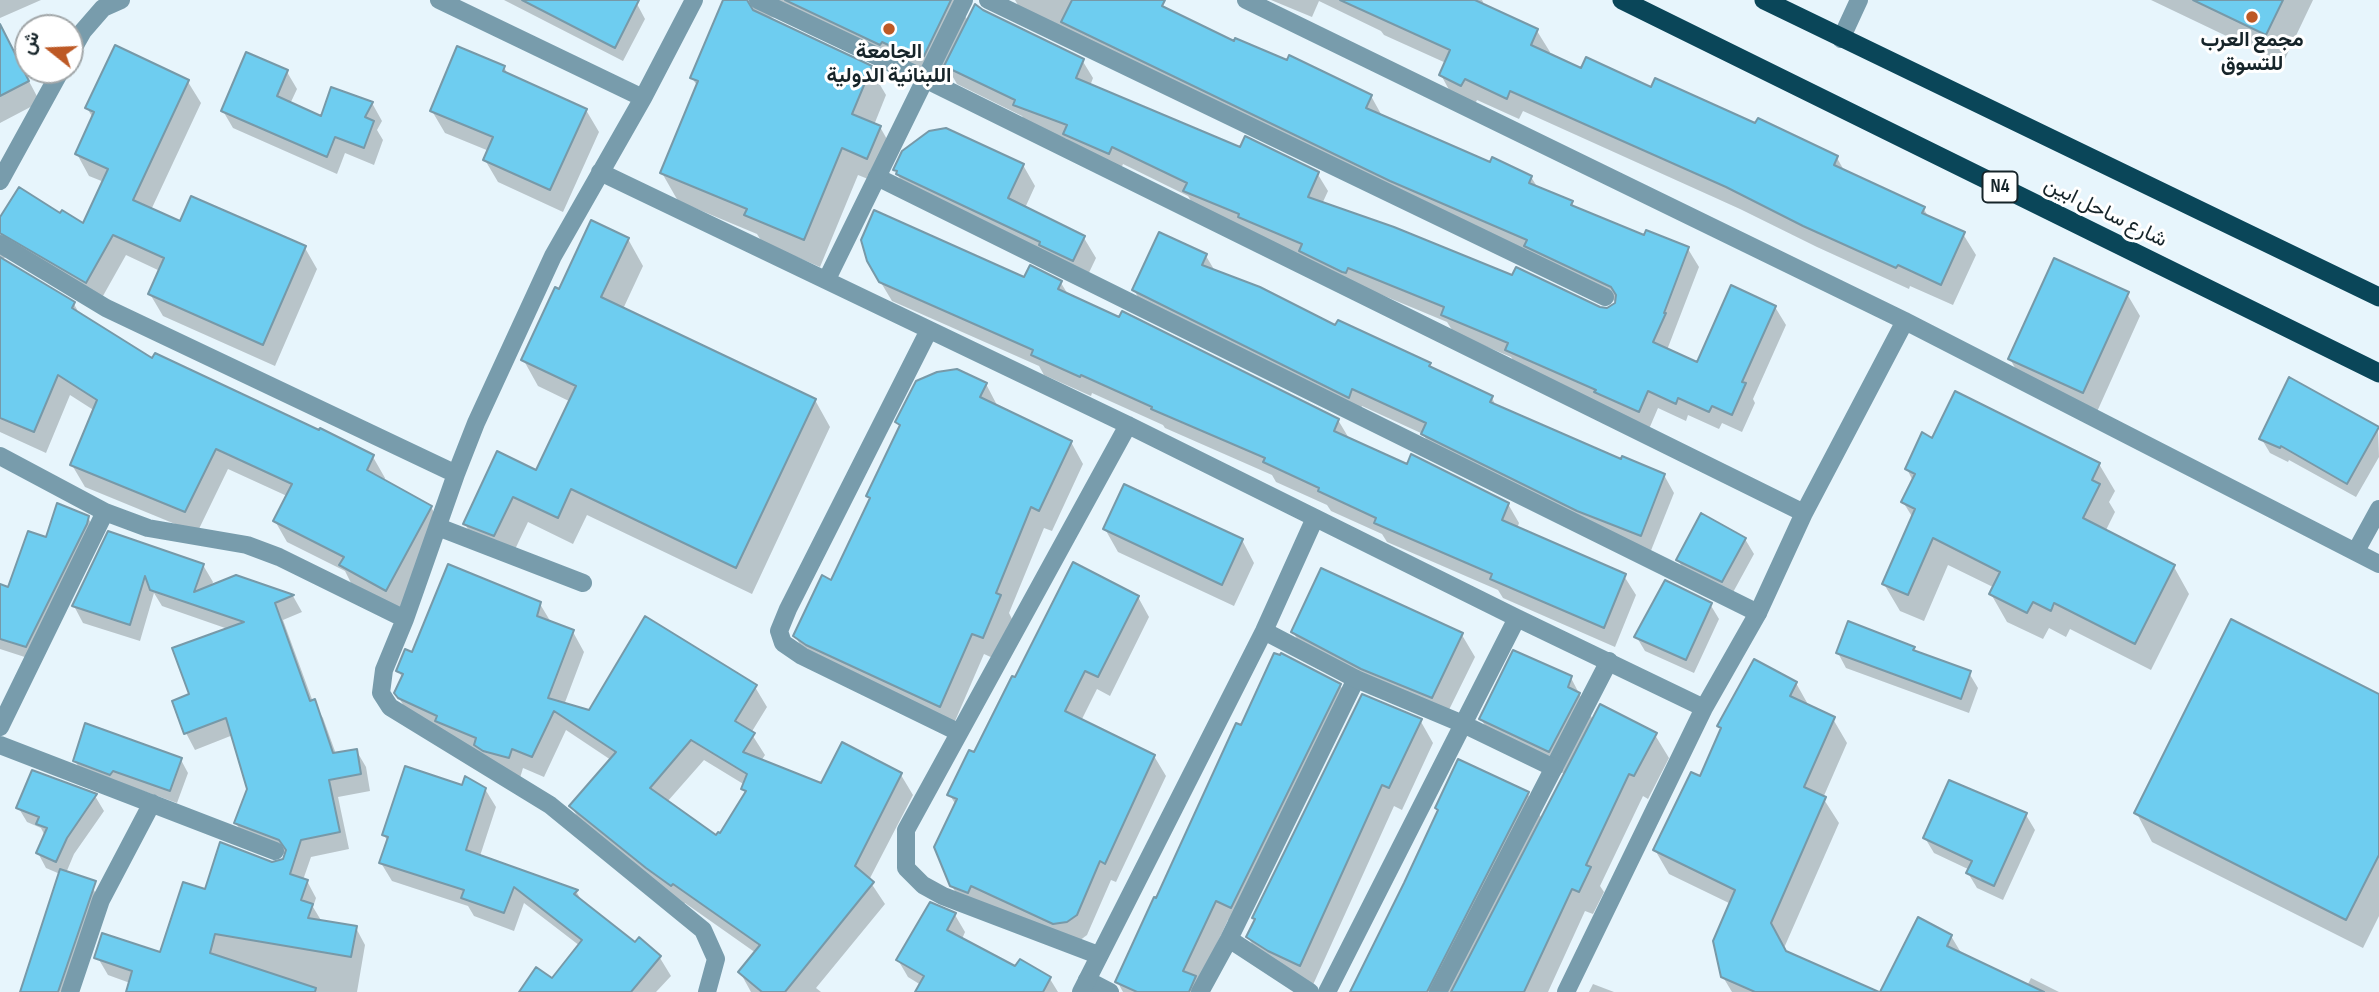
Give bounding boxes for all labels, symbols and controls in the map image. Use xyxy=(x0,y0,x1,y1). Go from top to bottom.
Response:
marker: مجمع العرب للتسوق xyxy=(2244,9,2260,25)
north arrow xyxy=(14,14,84,84)
marker: الجامعة اللبنانية الدولية xyxy=(881,21,897,37)
place label: مجمع العرب للتسوق xyxy=(2200,28,2304,78)
text: ش xyxy=(16,29,45,57)
place label: الجامعة اللبنانية الدولية xyxy=(827,40,951,90)
road number: N4 xyxy=(1982,172,2018,202)
street label: شارع ساحل ابين xyxy=(2039,172,2171,254)

